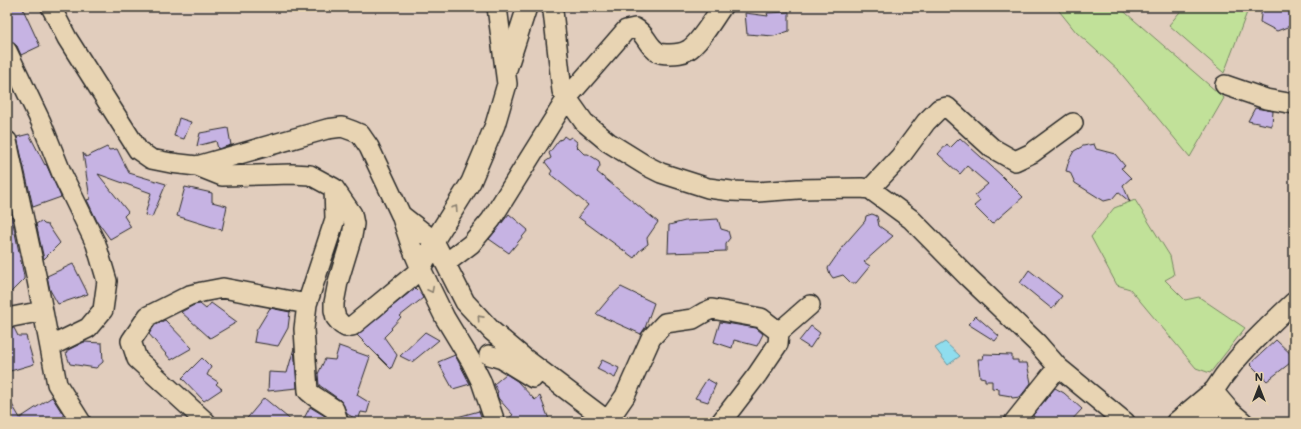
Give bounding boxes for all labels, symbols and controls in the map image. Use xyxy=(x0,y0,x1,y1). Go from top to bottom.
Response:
one-way arrow xyxy=(450,206,457,213)
one-way arrow xyxy=(426,285,434,293)
one-way arrow xyxy=(477,315,484,322)
north arrow xyxy=(1239,367,1279,407)
text: N xyxy=(1255,369,1263,384)

